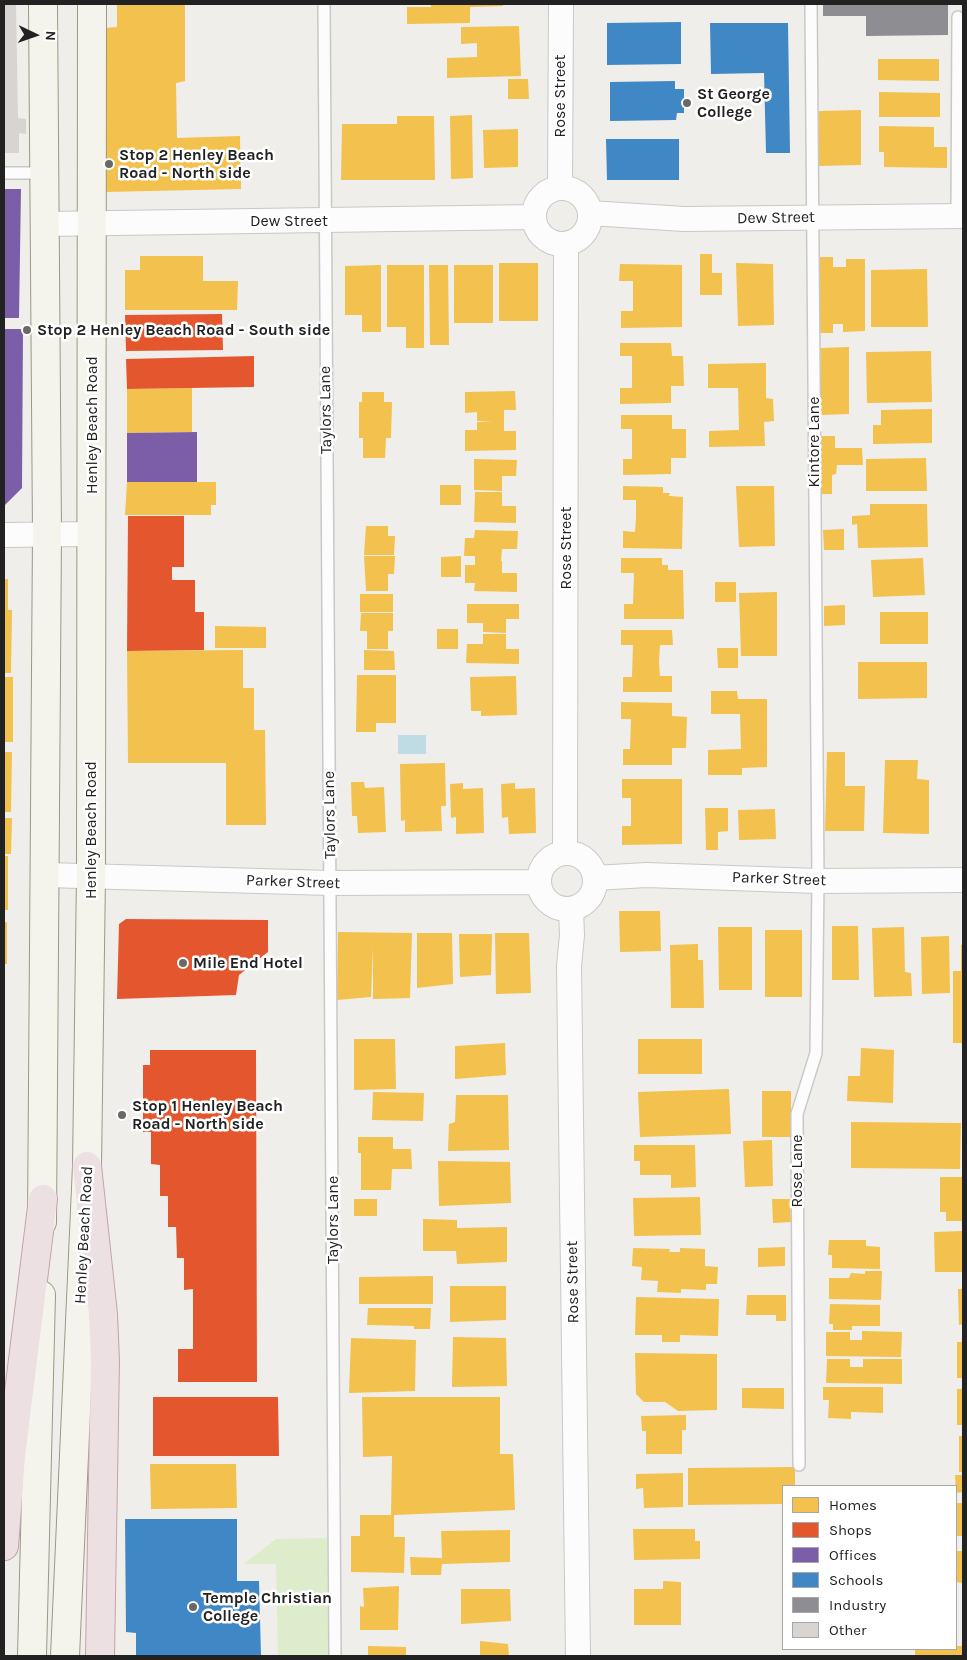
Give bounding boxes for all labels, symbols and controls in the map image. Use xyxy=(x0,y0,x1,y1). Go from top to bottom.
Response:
north arrow xyxy=(10,10,60,60)
text: N xyxy=(42,30,59,41)
street label: Rose Street xyxy=(550,55,570,137)
place label: St George College xyxy=(697,84,770,122)
marker: St George College xyxy=(681,97,693,109)
place label: Stop 2 Henley Beach Road - North side xyxy=(119,145,274,183)
marker: Stop 2 Henley Beach Road - North side xyxy=(103,158,115,170)
street label: Dew Street xyxy=(737,208,815,228)
street label: Dew Street xyxy=(250,211,328,231)
place label: Stop 2 Henley Beach Road - South side xyxy=(37,320,330,340)
marker: Stop 2 Henley Beach Road - South side xyxy=(21,324,33,336)
street label: Henley Beach Road xyxy=(82,356,102,494)
street label: Taylors Lane xyxy=(316,366,336,454)
street label: Kintore Lane xyxy=(804,397,824,487)
street label: Rose Street xyxy=(556,507,576,589)
street label: Henley Beach Road xyxy=(81,761,101,899)
street label: Taylors Lane xyxy=(320,771,340,859)
street label: Parker Street xyxy=(732,868,826,890)
street label: Parker Street xyxy=(246,871,340,893)
place label: Mile End Hotel xyxy=(193,953,303,973)
marker: Mile End Hotel xyxy=(177,957,189,969)
place label: Stop 1 Henley Beach Road - North side xyxy=(132,1096,283,1134)
marker: Stop 1 Henley Beach Road - North side xyxy=(116,1109,128,1121)
street label: Rose Lane xyxy=(787,1134,807,1208)
street label: Henley Beach Road xyxy=(71,1166,97,1304)
street label: Taylors Lane xyxy=(323,1176,343,1264)
street label: Rose Street xyxy=(563,1240,583,1324)
legend xyxy=(782,1485,957,1650)
text: Homes xyxy=(829,1496,877,1514)
text: Shops xyxy=(829,1521,872,1539)
text: Offices xyxy=(829,1546,877,1564)
text: Schools xyxy=(829,1571,883,1589)
place label: Temple Christian College xyxy=(203,1588,332,1626)
text: Industry xyxy=(829,1596,886,1614)
marker: Temple Christian College xyxy=(187,1601,199,1613)
text: Other xyxy=(829,1621,867,1639)

